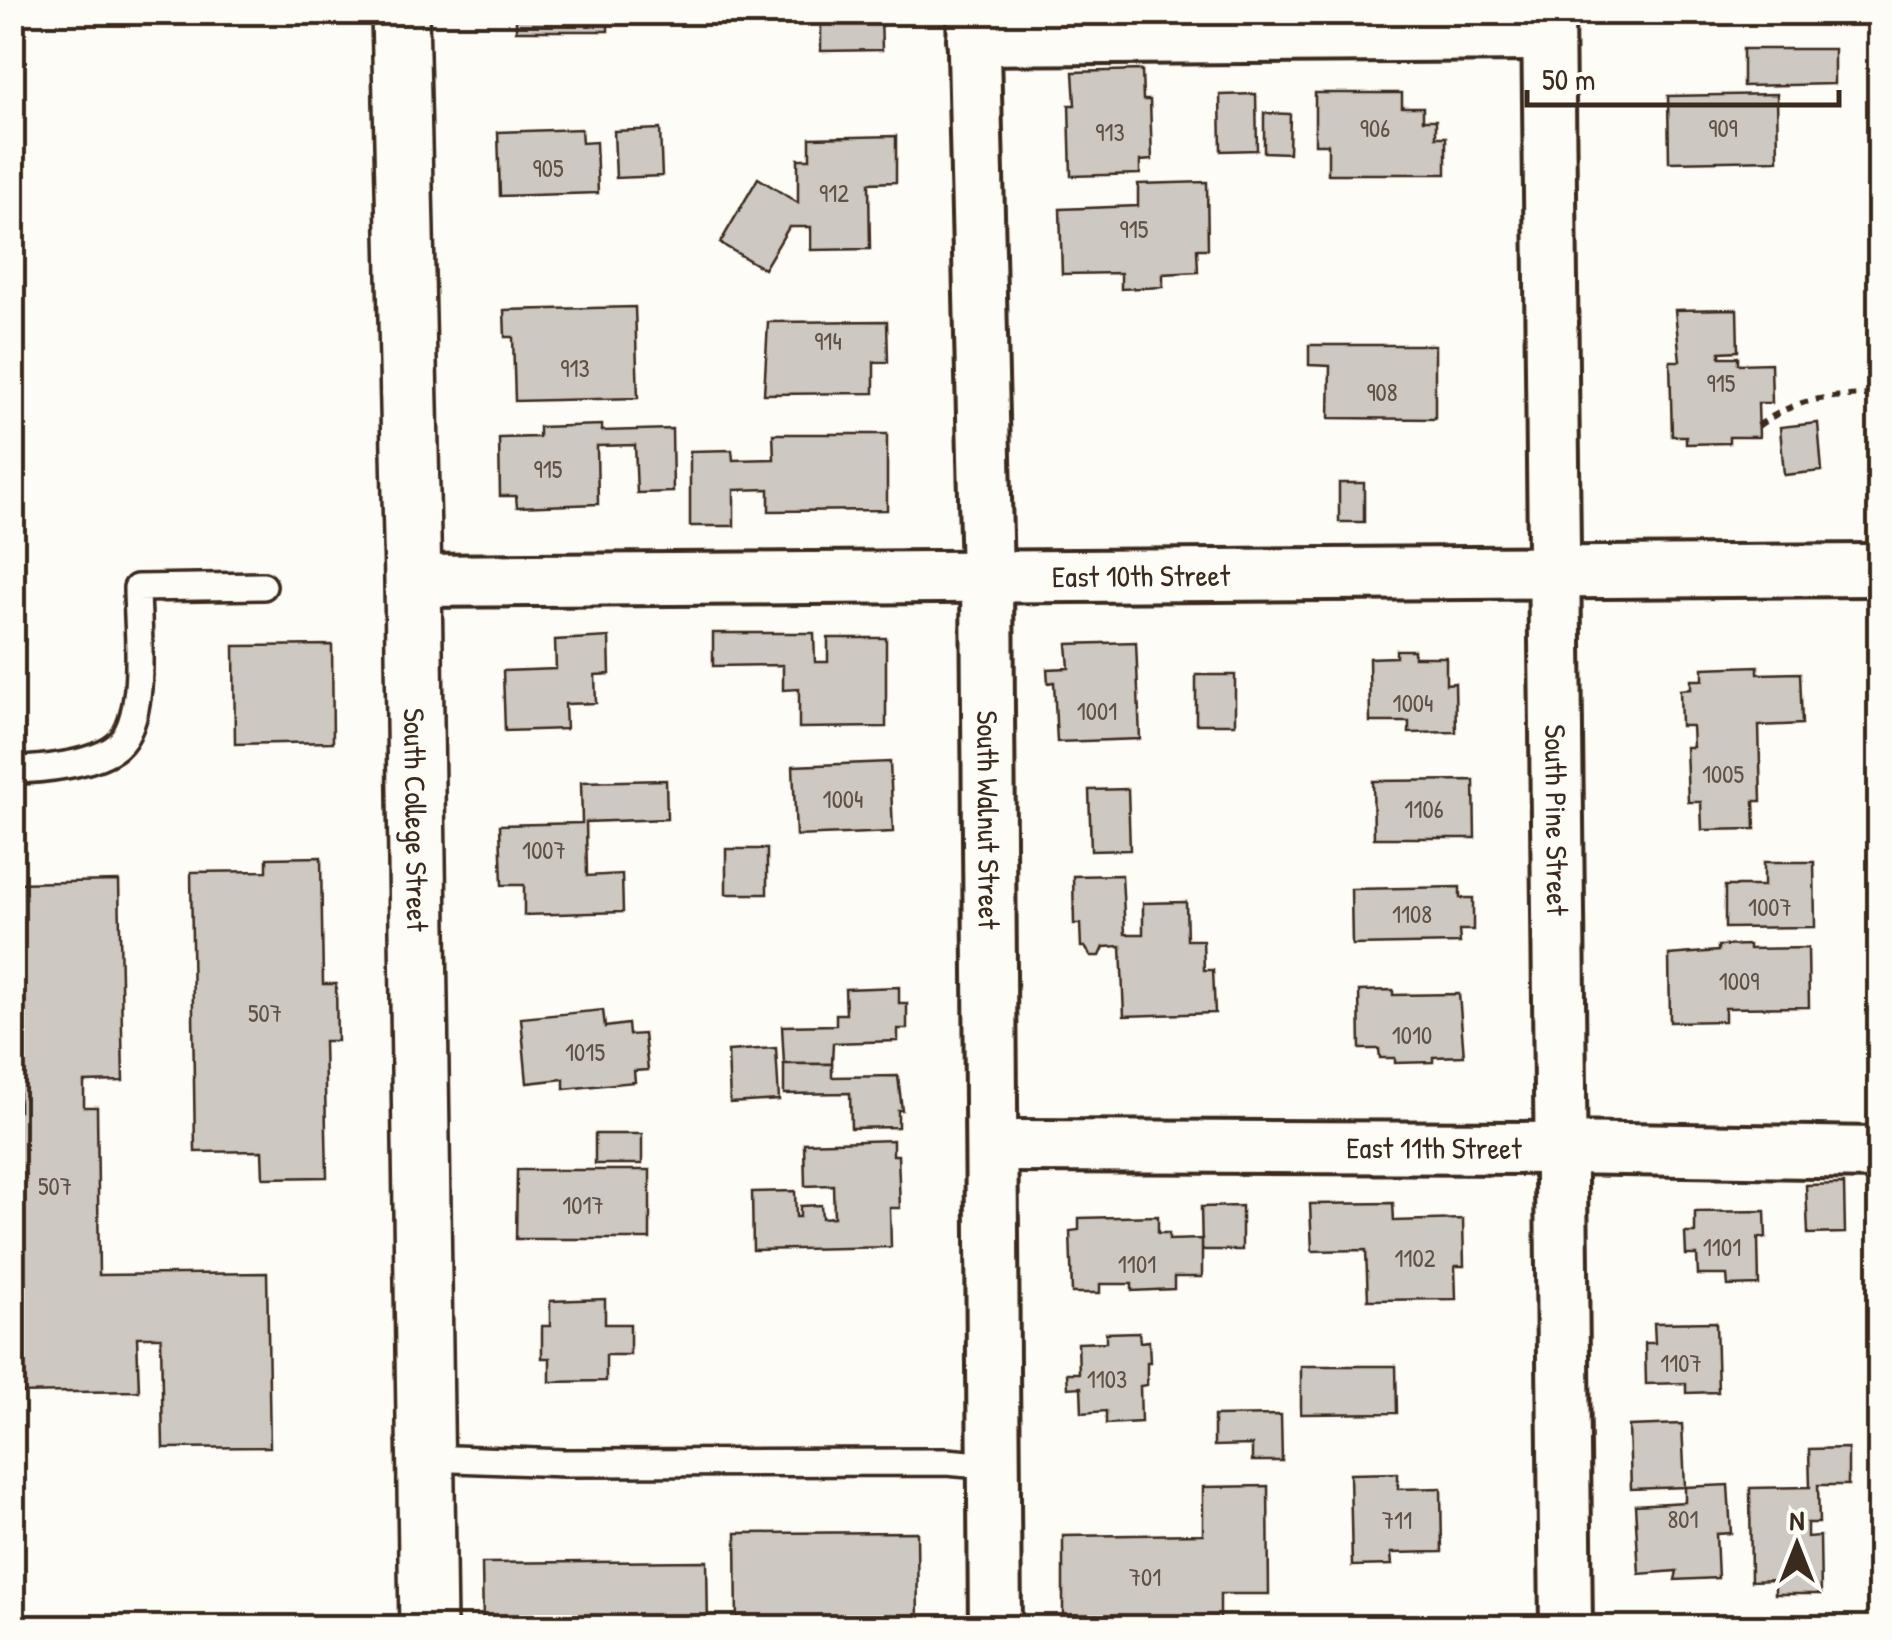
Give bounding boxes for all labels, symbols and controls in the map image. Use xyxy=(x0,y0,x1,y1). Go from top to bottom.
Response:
scale bar xyxy=(1527,45,1840,107)
text: 50 m xyxy=(1542,59,1595,99)
house number: 906 xyxy=(1360,111,1390,145)
house number: 909 xyxy=(1708,111,1738,145)
house number: 913 xyxy=(1095,115,1125,149)
house number: 905 xyxy=(533,151,564,185)
house number: 912 xyxy=(819,176,849,210)
house number: 915 xyxy=(1120,212,1149,246)
house number: 914 xyxy=(814,324,842,358)
house number: 913 xyxy=(560,351,590,385)
house number: 915 xyxy=(1707,366,1736,400)
house number: 908 xyxy=(1366,375,1398,409)
house number: 915 xyxy=(534,452,563,486)
street label: East 10th Street xyxy=(1052,555,1231,596)
house number: 1004 xyxy=(1393,686,1433,720)
house number: 1001 xyxy=(1077,694,1117,728)
street label: South College Street xyxy=(395,708,438,932)
street label: South Walnut Street xyxy=(968,710,1010,930)
street label: South Pine Street xyxy=(1536,724,1578,916)
house number: 1005 xyxy=(1702,757,1744,791)
house number: 1004 xyxy=(823,782,863,816)
house number: 1106 xyxy=(1404,792,1444,826)
house number: 1007 xyxy=(522,833,566,867)
house number: 1007 xyxy=(1748,890,1792,924)
house number: 1108 xyxy=(1392,897,1432,931)
house number: 1009 xyxy=(1719,964,1759,998)
house number: 507 xyxy=(248,996,282,1030)
house number: 1010 xyxy=(1392,1018,1432,1052)
house number: 1015 xyxy=(565,1035,605,1069)
street label: East 11th Street xyxy=(1346,1127,1522,1168)
house number: 507 xyxy=(38,1169,72,1203)
house number: 1017 xyxy=(562,1188,604,1222)
house number: 1101 xyxy=(1703,1230,1741,1264)
house number: 1102 xyxy=(1394,1241,1436,1275)
house number: 1101 xyxy=(1118,1247,1156,1281)
house number: 1107 xyxy=(1660,1346,1702,1380)
house number: 1103 xyxy=(1087,1362,1127,1396)
north arrow xyxy=(1747,1495,1847,1595)
text: N xyxy=(1790,1501,1805,1539)
house number: 801 xyxy=(1667,1502,1699,1536)
house number: 711 xyxy=(1382,1503,1412,1537)
house number: 701 xyxy=(1129,1560,1161,1594)

